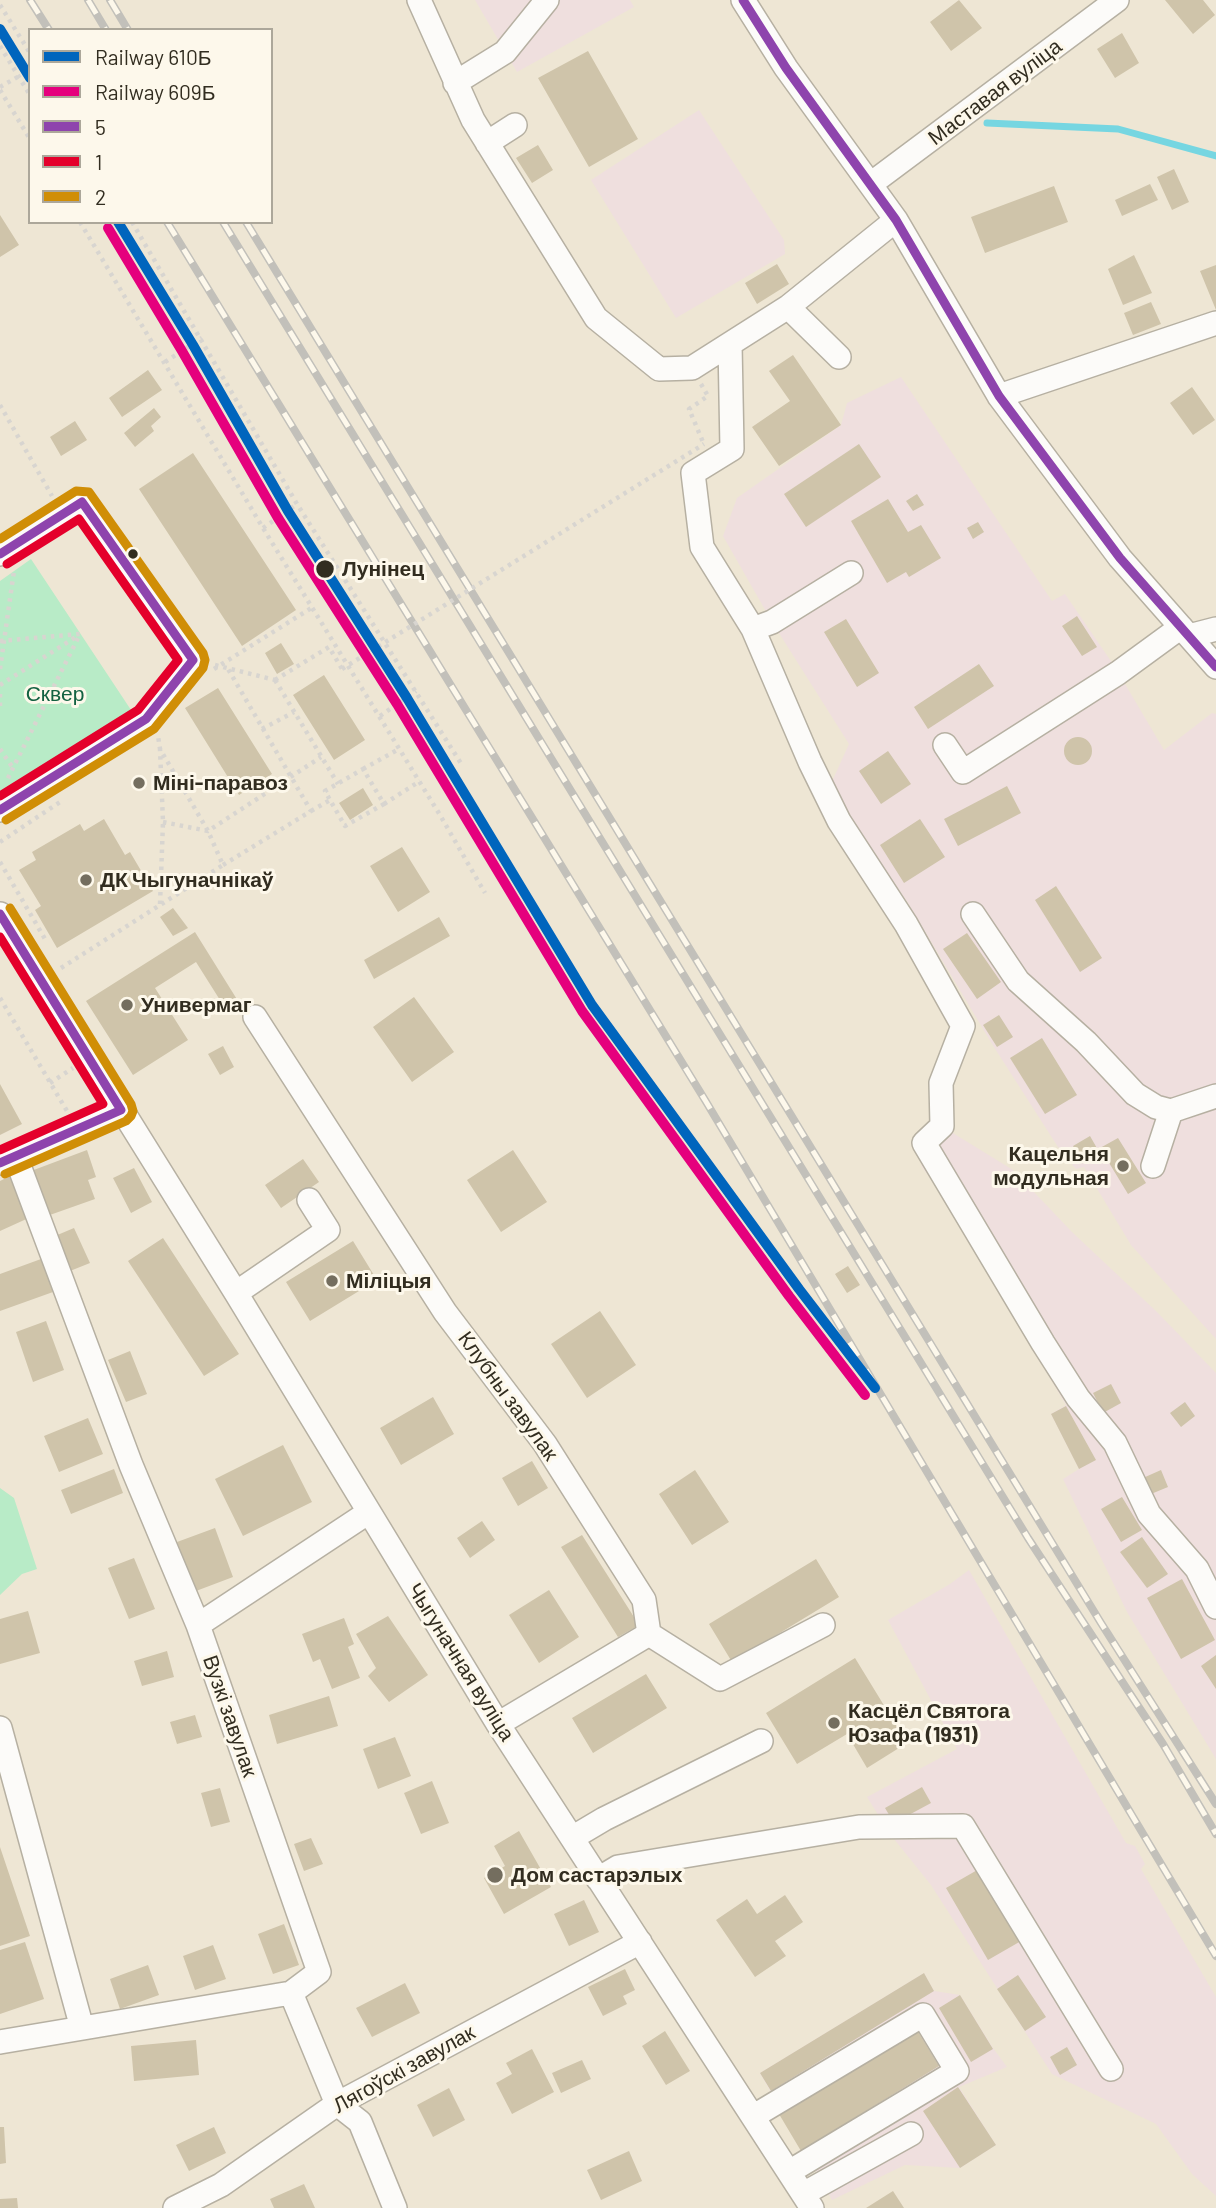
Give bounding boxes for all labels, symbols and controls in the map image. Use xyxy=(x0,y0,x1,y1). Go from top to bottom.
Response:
legend xyxy=(28,28,273,224)
street label: Маставая вуліца xyxy=(923,34,1067,150)
text: Railway 610Б xyxy=(95,44,212,69)
text: Railway 609Б xyxy=(95,79,216,104)
text: 5 xyxy=(95,114,106,139)
text: 1 xyxy=(95,149,102,174)
text: 2 xyxy=(95,184,106,209)
unlabelled marker xyxy=(126,547,140,561)
place label: Лунінец xyxy=(342,556,424,582)
marker: Лунінец xyxy=(314,558,336,580)
park label: Сквер xyxy=(26,681,84,707)
place label: Міні-паравоз xyxy=(153,770,288,796)
marker: Міні-паравоз xyxy=(131,775,147,791)
place label: ДК Чыгуначнікаў xyxy=(100,867,274,893)
marker: ДК Чыгуначнікаў xyxy=(78,872,94,888)
place label: Универмаг xyxy=(141,992,251,1018)
marker: Универмаг xyxy=(119,997,135,1013)
place label: Кацельня модульная xyxy=(993,1141,1109,1191)
marker: Кацельня модульная xyxy=(1115,1158,1131,1174)
place label: Міліцыя xyxy=(346,1268,432,1294)
marker: Міліцыя xyxy=(324,1273,340,1289)
street label: Клубны завулак xyxy=(453,1327,563,1465)
street label: Чыгуначная вуліца xyxy=(402,1578,520,1746)
street label: Вузкі завулак xyxy=(197,1652,263,1780)
place label: Касцёл Святога Юзафа (1931) xyxy=(848,1698,1010,1748)
marker: Касцёл Святога Юзафа (1931) xyxy=(826,1715,842,1731)
place label: Дом састарэлых xyxy=(511,1862,682,1888)
marker: Дом састарэлых xyxy=(485,1865,505,1885)
street label: Лягоўскі завулак xyxy=(329,2020,479,2118)

